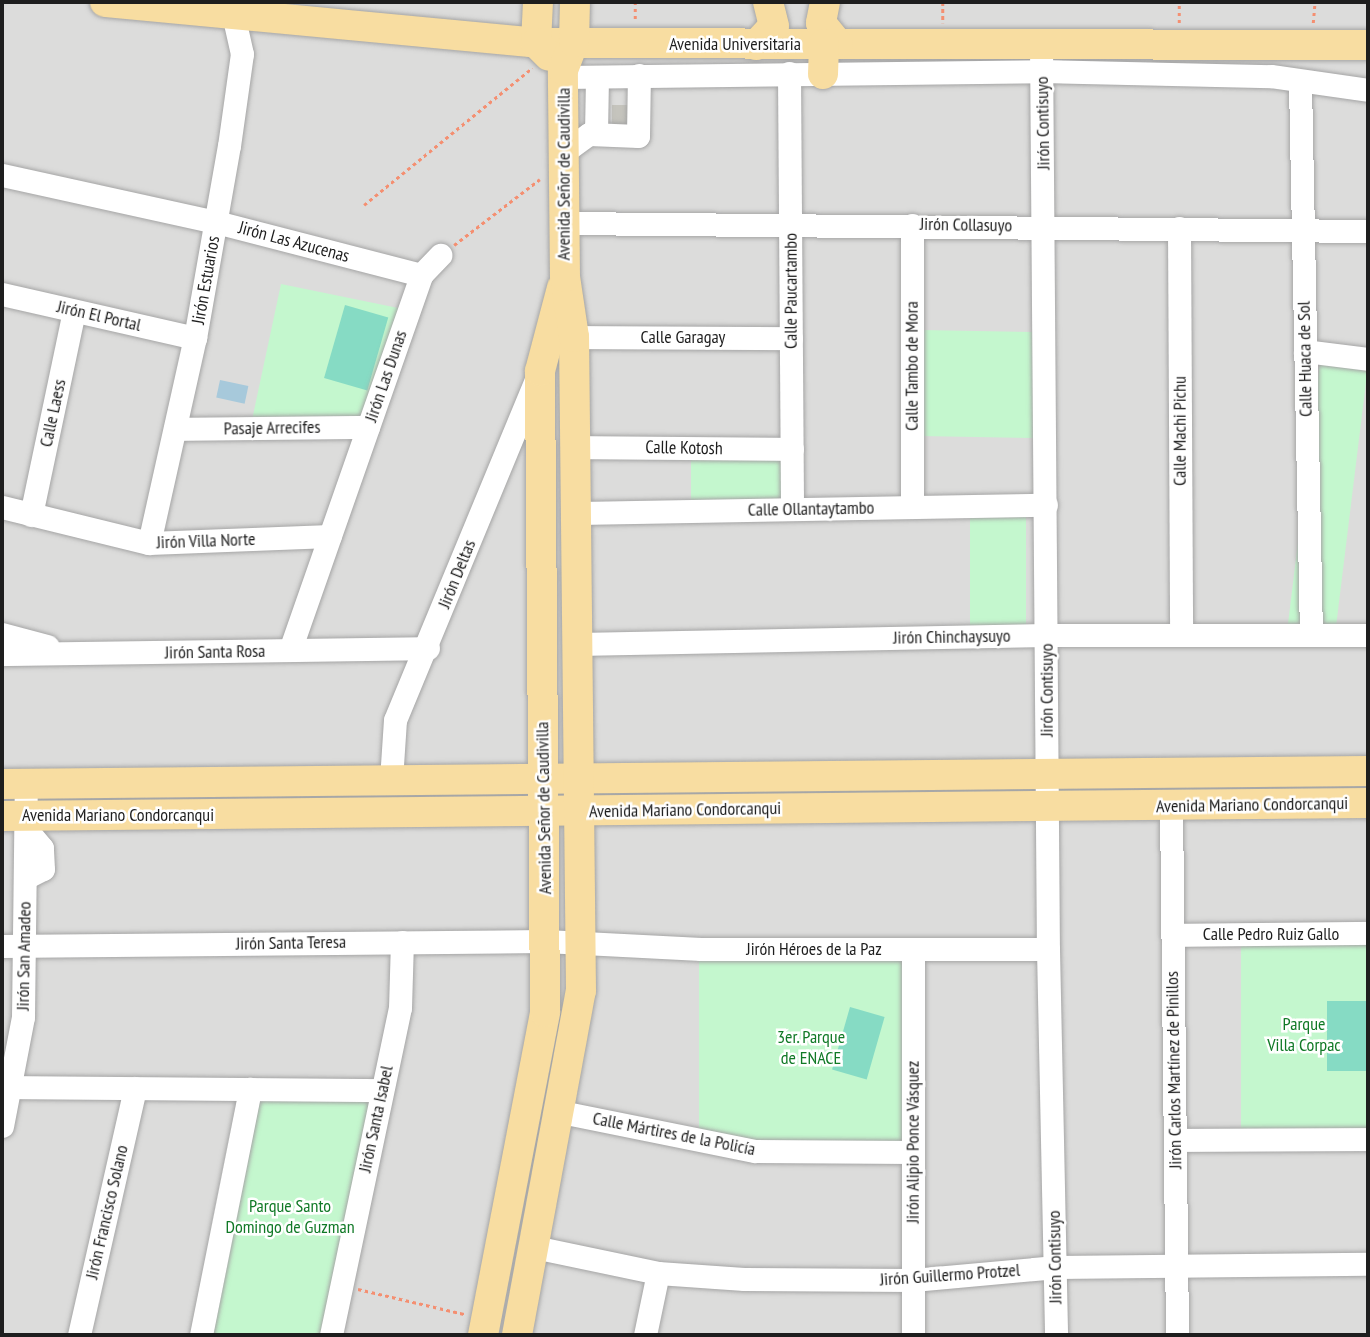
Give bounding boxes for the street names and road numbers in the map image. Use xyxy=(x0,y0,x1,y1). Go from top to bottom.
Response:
street label: Avenida Universitaria xyxy=(669,33,801,55)
street label: Jirón Contisuyo xyxy=(1031,76,1055,170)
street label: Avenida Señor de Caudivilla xyxy=(553,88,575,260)
street label: Jirón Collasuyo xyxy=(920,213,1012,237)
street label: Jirón Las Azucenas xyxy=(236,217,352,267)
street label: Calle Paucartambo xyxy=(780,233,802,349)
street label: Jirón Estuarios xyxy=(188,234,224,326)
street label: Jirón El Portal xyxy=(55,296,143,336)
street label: Calle Tambo de Mora xyxy=(901,301,923,431)
street label: Calle Huaca de Sol xyxy=(1293,301,1317,417)
street label: Calle Garagay xyxy=(641,326,725,348)
street label: Jirón Las Dunas xyxy=(360,327,412,425)
street label: Calle Machi Pichu xyxy=(1169,376,1191,486)
street label: Calle Laess xyxy=(35,377,71,449)
street label: Pasaje Arrecifes xyxy=(223,416,321,440)
street label: Calle Kotosh xyxy=(645,437,723,459)
street label: Calle Ollantaytambo xyxy=(748,497,874,521)
street label: Jirón Villa Norte xyxy=(156,528,256,554)
street label: Jirón Deltas xyxy=(434,537,480,611)
street label: Jirón Chinchaysuyo xyxy=(893,625,1011,649)
street label: Jirón Santa Rosa xyxy=(165,640,265,664)
street label: Jirón Contisuyo xyxy=(1036,643,1058,737)
street label: Avenida Señor de Caudivilla xyxy=(532,721,556,895)
street label: Avenida Mariano Condorcanqui xyxy=(1156,793,1348,817)
street label: Avenida Mariano Condorcanqui xyxy=(589,798,781,822)
street label: Avenida Mariano Condorcanqui xyxy=(22,804,214,826)
street label: Jirón San Amadeo xyxy=(12,901,36,1011)
street label: Calle Pedro Ruiz Gallo xyxy=(1202,923,1340,945)
street label: Jirón Santa Teresa xyxy=(235,931,347,955)
street label: Jirón Héroes de la Paz xyxy=(746,938,882,960)
street label: Jirón Carlos Martínez de Pinillos xyxy=(1161,971,1187,1169)
street label: Jirón Alipio Ponce Vásquez xyxy=(902,1060,924,1224)
street label: Jirón Santa Isabel xyxy=(354,1064,398,1174)
street label: Calle Mártires de la Policía xyxy=(591,1108,757,1160)
street label: Jirón Francisco Solano xyxy=(81,1143,133,1281)
street label: Jirón Contisuyo xyxy=(1043,1210,1067,1304)
street label: Jirón Guillermo Protzel xyxy=(879,1259,1021,1291)

